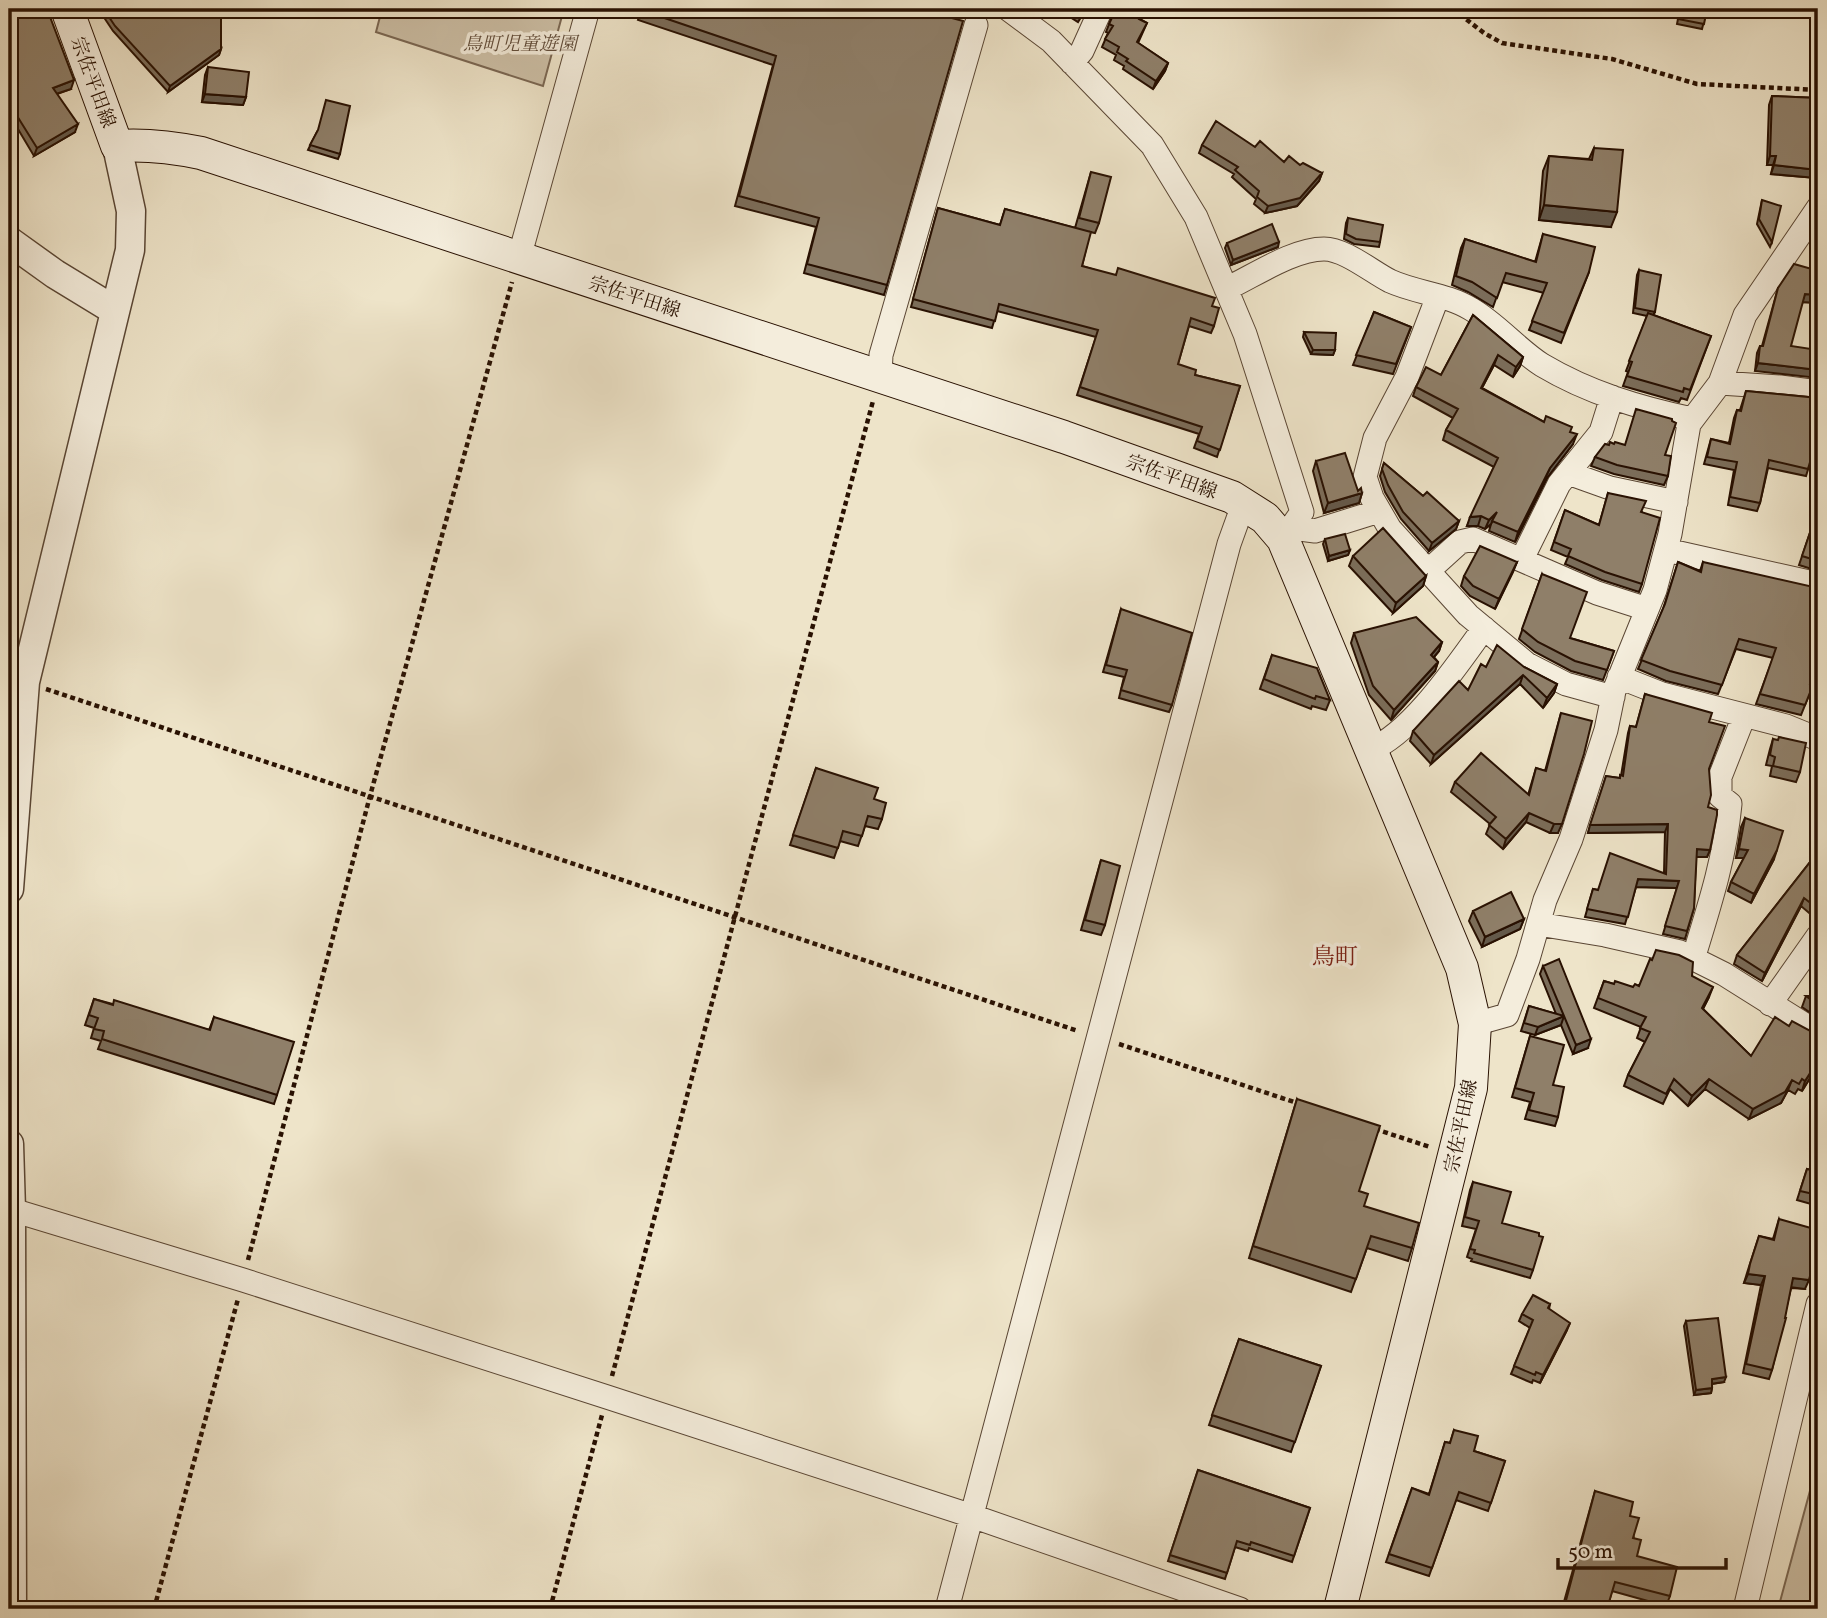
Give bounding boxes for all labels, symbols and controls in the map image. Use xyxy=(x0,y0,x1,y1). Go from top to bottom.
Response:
park label: 鳥町児童遊園 xyxy=(463,32,580,58)
street label: 宗佐平田線 xyxy=(64,34,121,132)
street label: 宗佐平田線 xyxy=(585,271,684,325)
street label: 宗佐平田線 xyxy=(1122,449,1220,506)
district label: 鳥町 xyxy=(1312,942,1358,974)
street label: 宗佐平田線 xyxy=(1439,1077,1485,1176)
scale bar xyxy=(1558,1527,1726,1571)
text: 50 m xyxy=(1568,1538,1613,1567)

